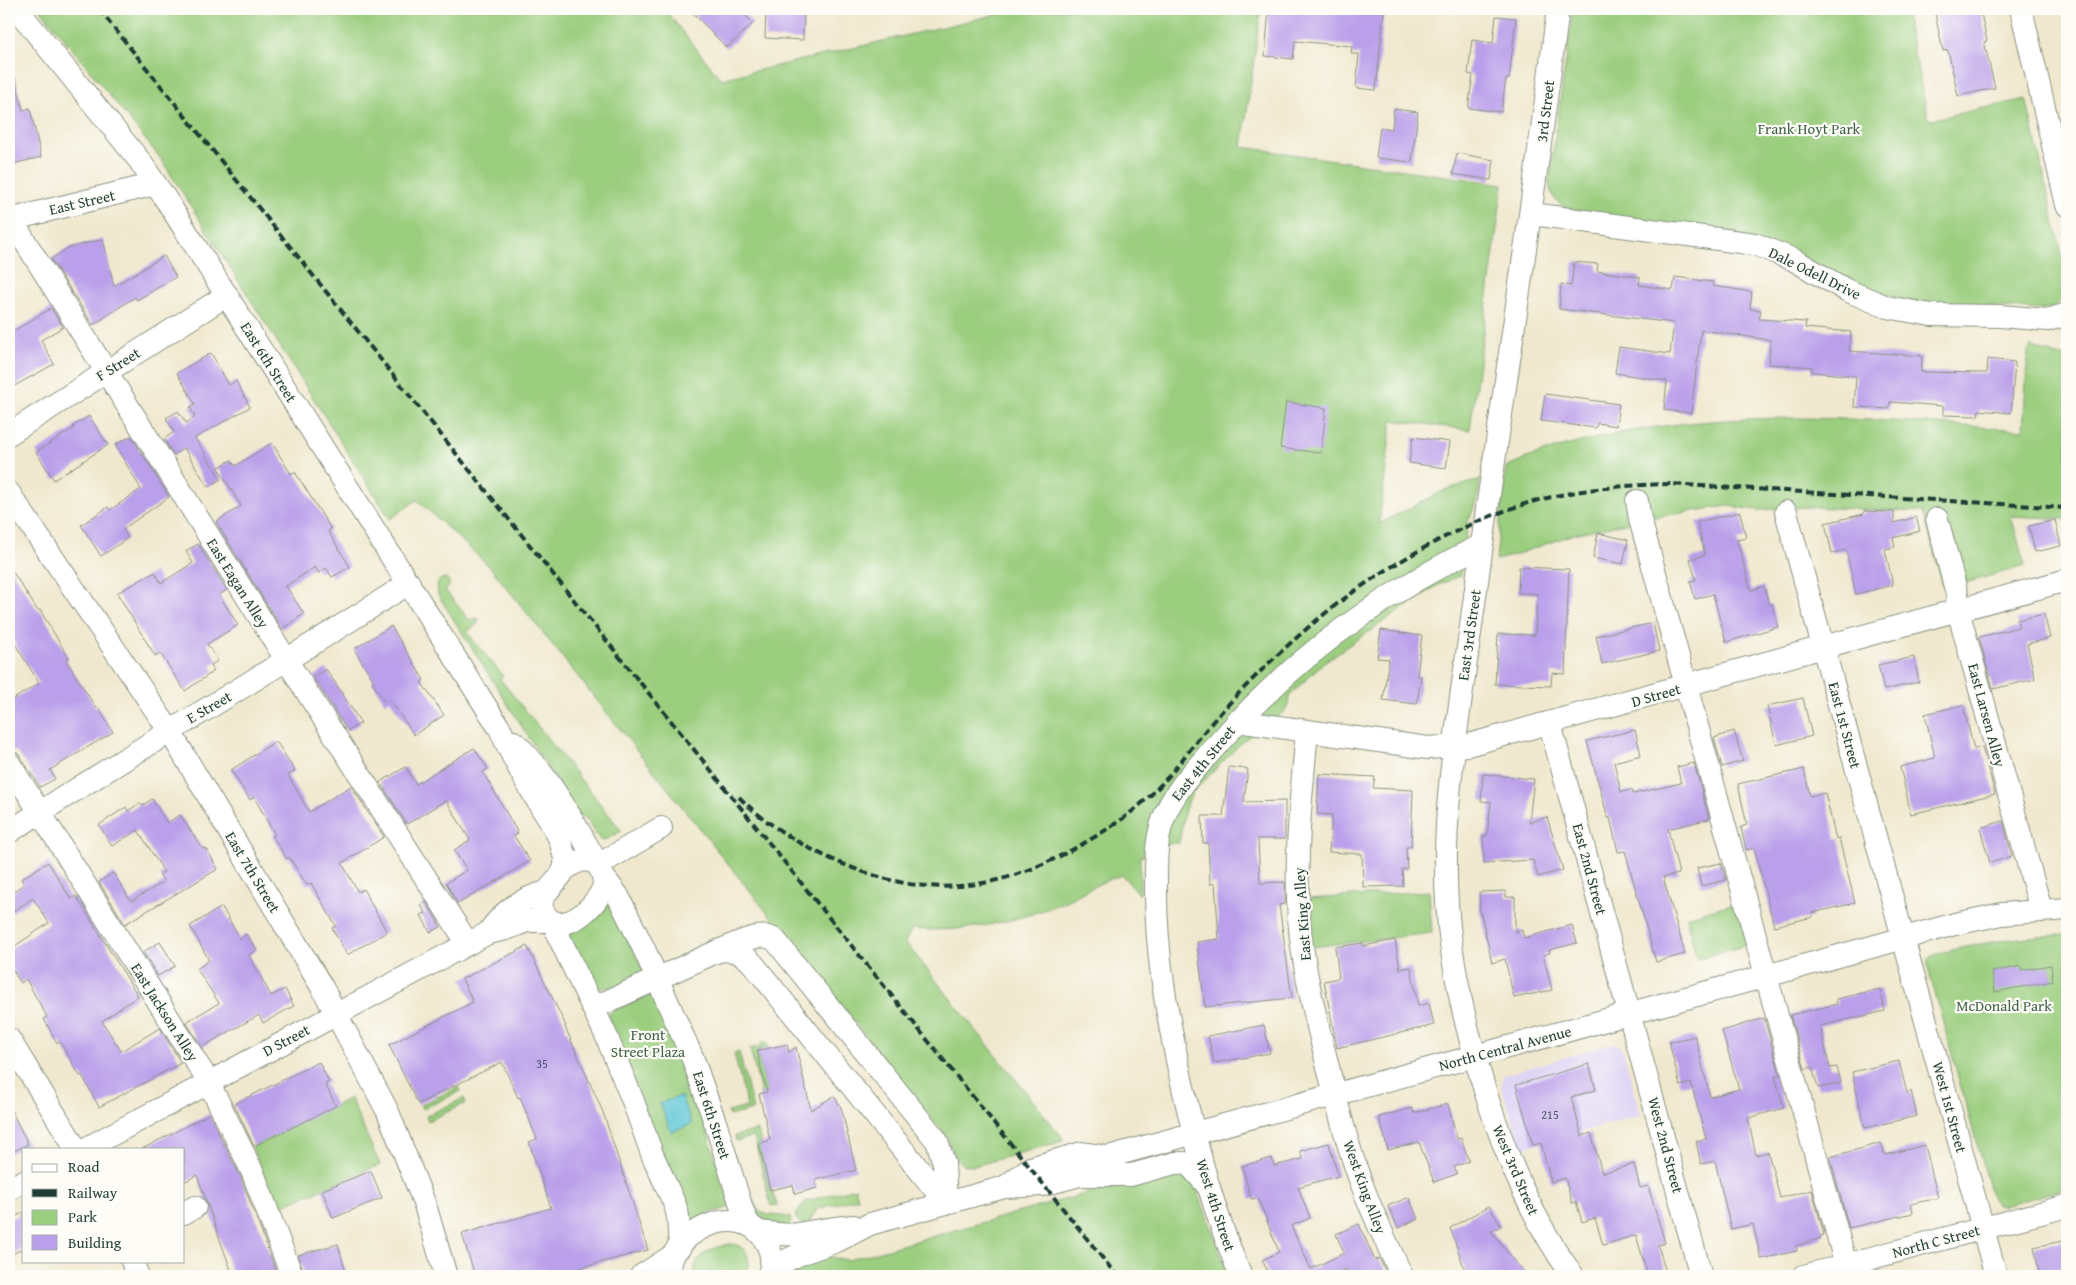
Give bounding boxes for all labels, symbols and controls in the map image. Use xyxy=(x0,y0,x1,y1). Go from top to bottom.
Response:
street label: 3rd Street xyxy=(1531,78,1559,143)
park label: Frank Hoyt Park xyxy=(1758,118,1861,139)
street label: East Street xyxy=(47,184,118,220)
street label: Dale Odell Drive xyxy=(1765,242,1865,304)
street label: East 6th Street xyxy=(236,318,303,407)
street label: F Street xyxy=(92,342,145,386)
street label: East Eagan Alley xyxy=(202,534,274,632)
street label: East 3rd Street xyxy=(1452,587,1486,682)
street label: East Larsen Alley xyxy=(1963,661,2011,770)
street label: D Street xyxy=(1629,678,1684,712)
street label: East 1st Street xyxy=(1823,679,1867,771)
street label: E Street xyxy=(183,685,236,728)
street label: East 4th Street xyxy=(1166,720,1240,805)
street label: East 2nd Street xyxy=(1568,821,1613,918)
street label: East 7th Street xyxy=(220,827,286,917)
street label: East King Alley xyxy=(1288,866,1316,961)
street label: East Jackson Alley xyxy=(126,959,204,1066)
park label: McDonald Park xyxy=(1956,995,2052,1016)
street label: D Street xyxy=(259,1019,314,1061)
street label: North Central Avenue xyxy=(1436,1020,1574,1076)
park label: Front Street Plaza xyxy=(611,1024,685,1062)
house number: 35 xyxy=(536,1055,548,1072)
street label: West 1st Street xyxy=(1928,1059,1972,1156)
street label: East 6th Street xyxy=(688,1068,736,1162)
street label: West 2nd Street xyxy=(1643,1095,1689,1196)
house number: 215 xyxy=(1541,1106,1559,1123)
street label: West 3rd Street xyxy=(1488,1122,1545,1219)
street label: West King Alley xyxy=(1338,1137,1392,1237)
legend xyxy=(22,1148,185,1262)
text: Road xyxy=(68,1156,99,1177)
street label: West 4th Street xyxy=(1191,1156,1241,1255)
text: Railway xyxy=(68,1182,118,1203)
text: Park xyxy=(68,1206,97,1227)
street label: North C Street xyxy=(1890,1219,1983,1263)
text: Building xyxy=(68,1232,122,1253)

